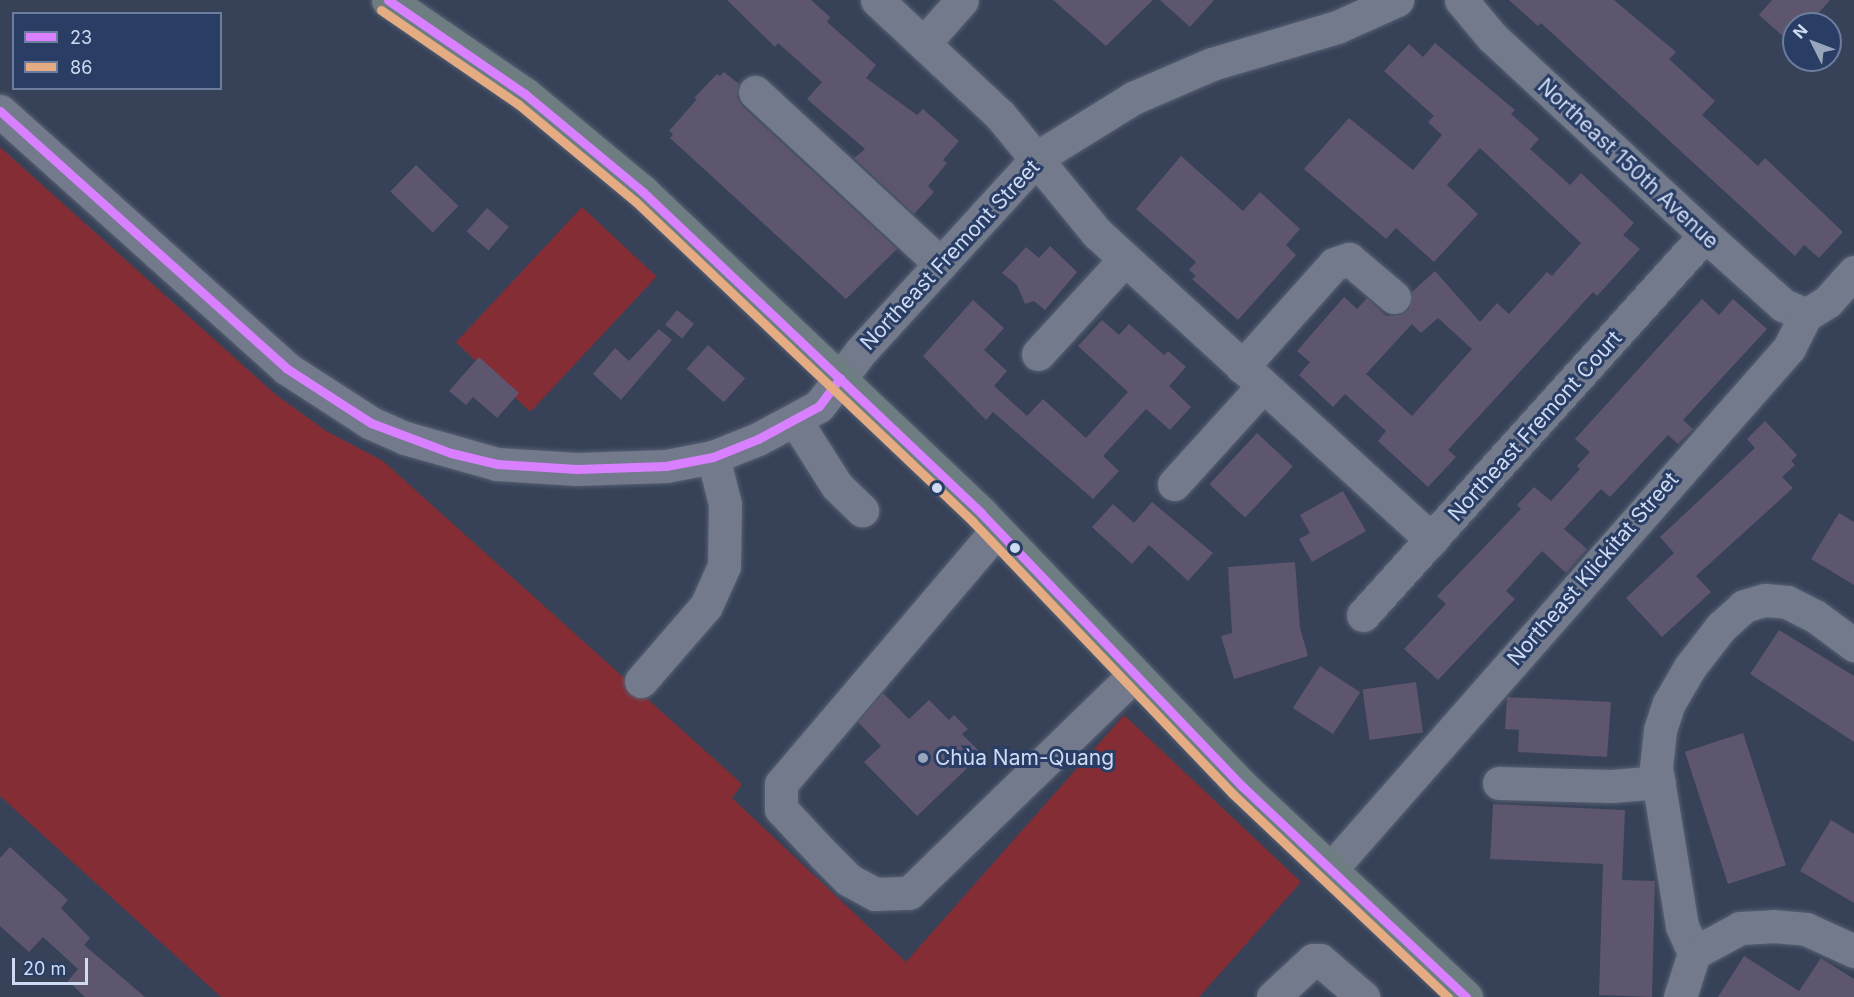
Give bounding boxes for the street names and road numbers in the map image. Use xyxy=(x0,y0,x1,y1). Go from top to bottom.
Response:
street label: Northeast 150th Avenue xyxy=(1532,74,1724,254)
street label: Northeast Fremont Street xyxy=(855,155,1045,355)
street label: Northeast Fremont Court xyxy=(1443,326,1627,526)
street label: Northeast Klickitat Street xyxy=(1502,467,1684,671)

